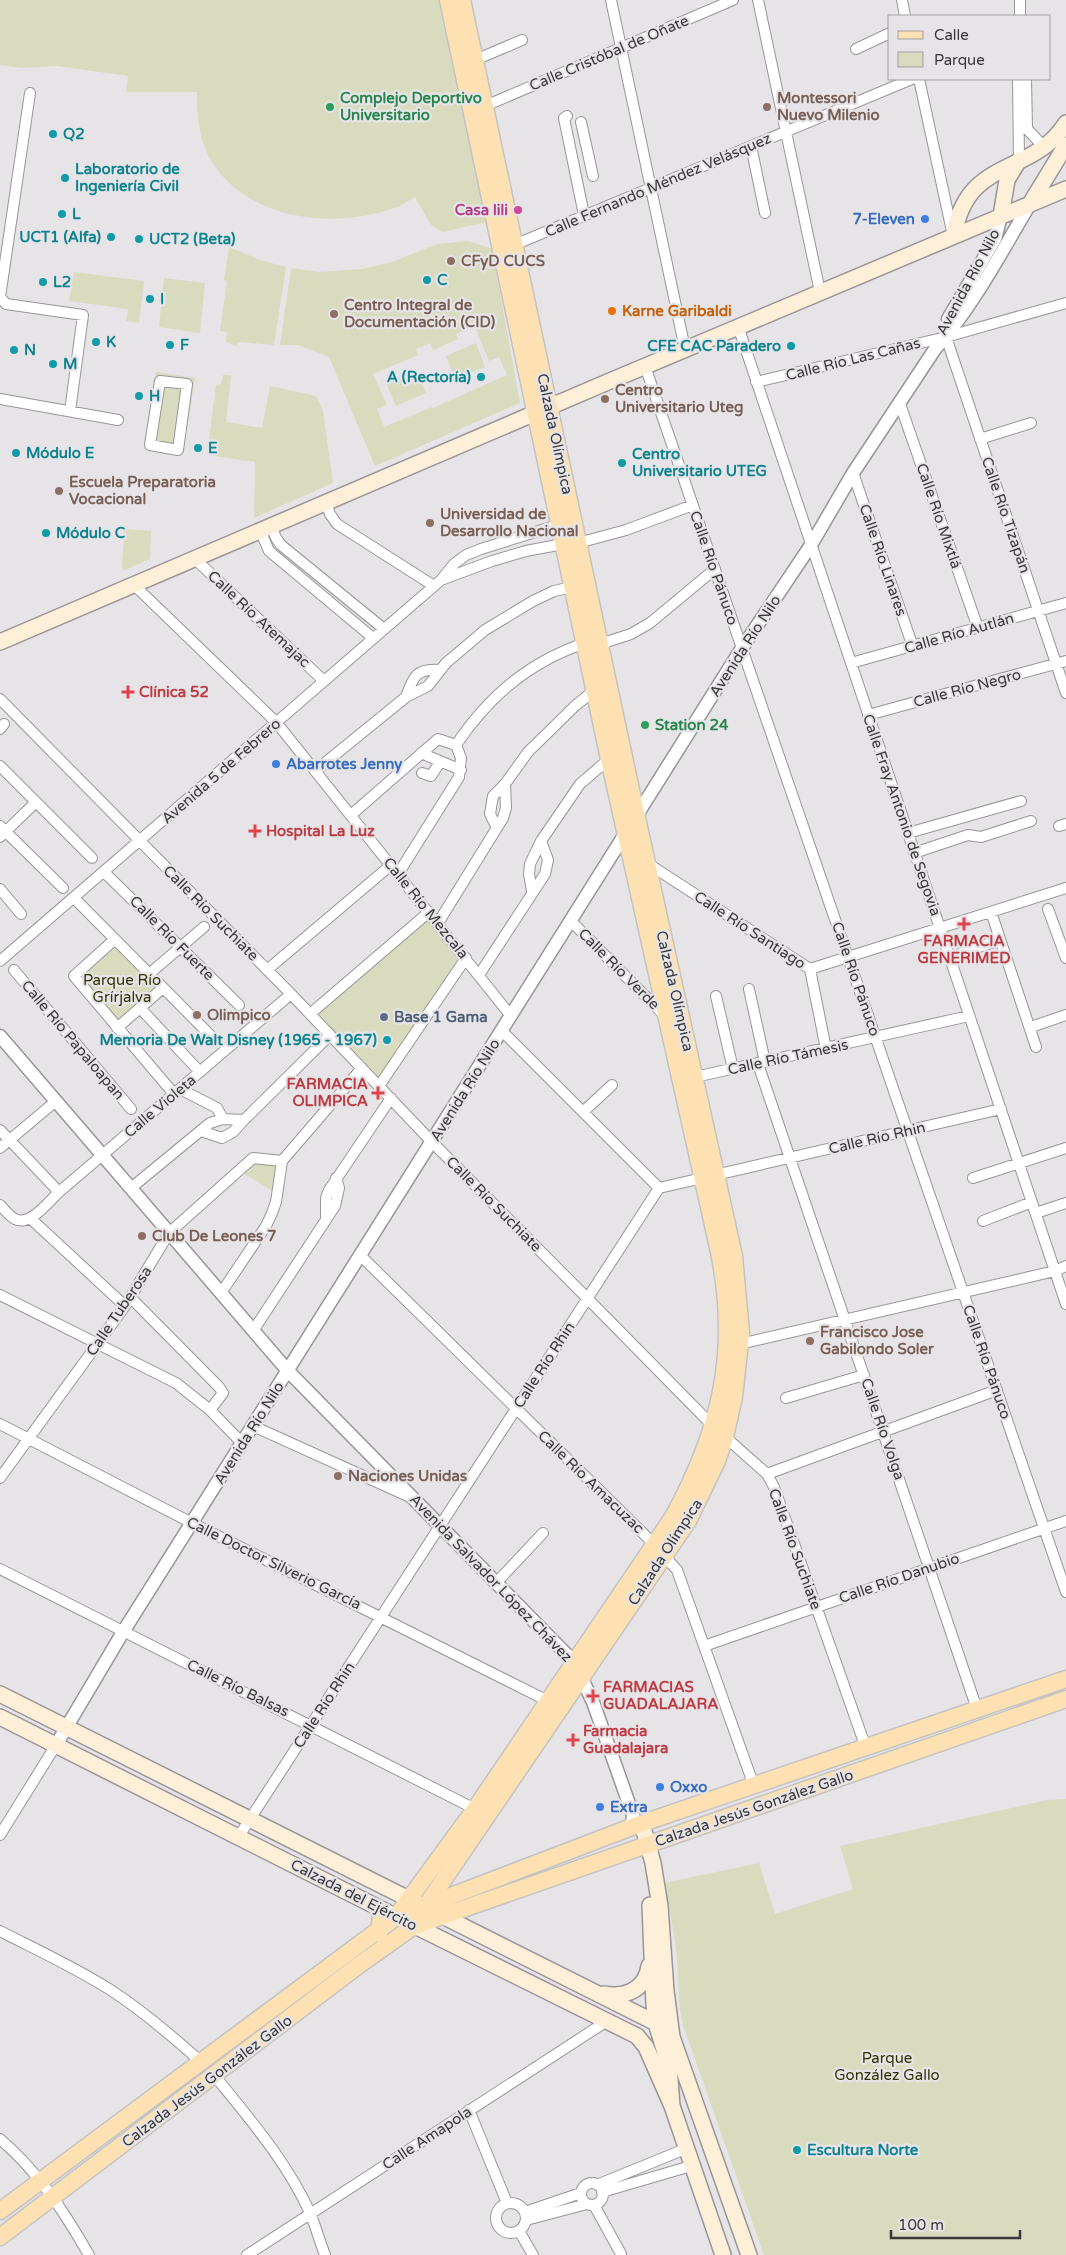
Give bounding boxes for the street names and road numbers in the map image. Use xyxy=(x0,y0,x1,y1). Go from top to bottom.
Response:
street label: Calle Cristóbal de Oñate xyxy=(527,11,691,95)
street label: Calle Fernando Méndez Velásquez xyxy=(542,129,774,241)
street label: Avenida Río Nilo xyxy=(932,226,1004,338)
street label: Calle Río Las Cañas xyxy=(784,334,922,384)
street label: Calzada Olímpica xyxy=(533,372,577,496)
street label: Calle Río Tizapán xyxy=(978,454,1034,576)
street label: Calle Río Mixtlá xyxy=(913,461,965,571)
street label: Calle Río Linares xyxy=(855,502,911,618)
street label: Calle Río Pánuco xyxy=(686,509,742,627)
street label: Calle Río Atemajac xyxy=(204,567,314,671)
street label: Avenida Río Nilo xyxy=(705,592,785,700)
street label: Calle Río Autlán xyxy=(902,609,1016,657)
street label: Calle Río Negro xyxy=(911,665,1023,711)
street label: Calle Fray Antonio de Segovia xyxy=(859,712,945,918)
street label: Avenida 5 de Febrero xyxy=(158,714,284,828)
street label: Calle Río Mezcala xyxy=(380,854,472,962)
street label: Calle Río Suchiate xyxy=(160,862,262,964)
street label: Calle Río Santiago xyxy=(691,887,809,973)
street label: Calle Río Fuerte xyxy=(126,892,218,984)
street label: Calle Río Pánuco xyxy=(828,920,884,1038)
street label: Calle Río Verde xyxy=(575,925,663,1013)
street label: Calzada Olímpica xyxy=(652,929,698,1053)
street label: Calle Río Papaloapan xyxy=(18,977,128,1103)
street label: Avenida Río Nilo xyxy=(426,1035,504,1145)
street label: Calle Río Támesis xyxy=(726,1035,850,1079)
street label: Calle Violeta xyxy=(120,1071,200,1141)
street label: Calle Río Rhin xyxy=(827,1118,927,1158)
street label: Calle Río Suchiate xyxy=(443,1153,545,1255)
street label: Calle Tuberosa xyxy=(82,1263,156,1359)
street label: Calle Río Pánuco xyxy=(959,1303,1015,1421)
street label: Calle Río Rhin xyxy=(510,1319,578,1411)
street label: Calle Río Volga xyxy=(857,1376,909,1482)
street label: Avenida Río Nilo xyxy=(210,1378,288,1488)
street label: Calle Río Amacuzac xyxy=(534,1427,648,1537)
street label: Calle Río Suchiate xyxy=(765,1486,825,1612)
street label: Avenida Salvador López Chávez xyxy=(406,1490,576,1666)
street label: Calzada Olímpica xyxy=(624,1495,706,1609)
street label: Calle Doctor Silverio García xyxy=(184,1513,364,1613)
street label: Calle Río Danubio xyxy=(836,1549,962,1607)
street label: Calle Río Balsas xyxy=(184,1655,292,1721)
street label: Calle Río Rhin xyxy=(290,1659,358,1751)
street label: Calzada Jesús González Gallo xyxy=(652,1766,856,1850)
street label: Calzada del Ejército xyxy=(288,1855,420,1935)
street label: Calzada Jesús González Gallo xyxy=(118,2011,296,2151)
street label: Calle Amapola xyxy=(379,2102,475,2174)

